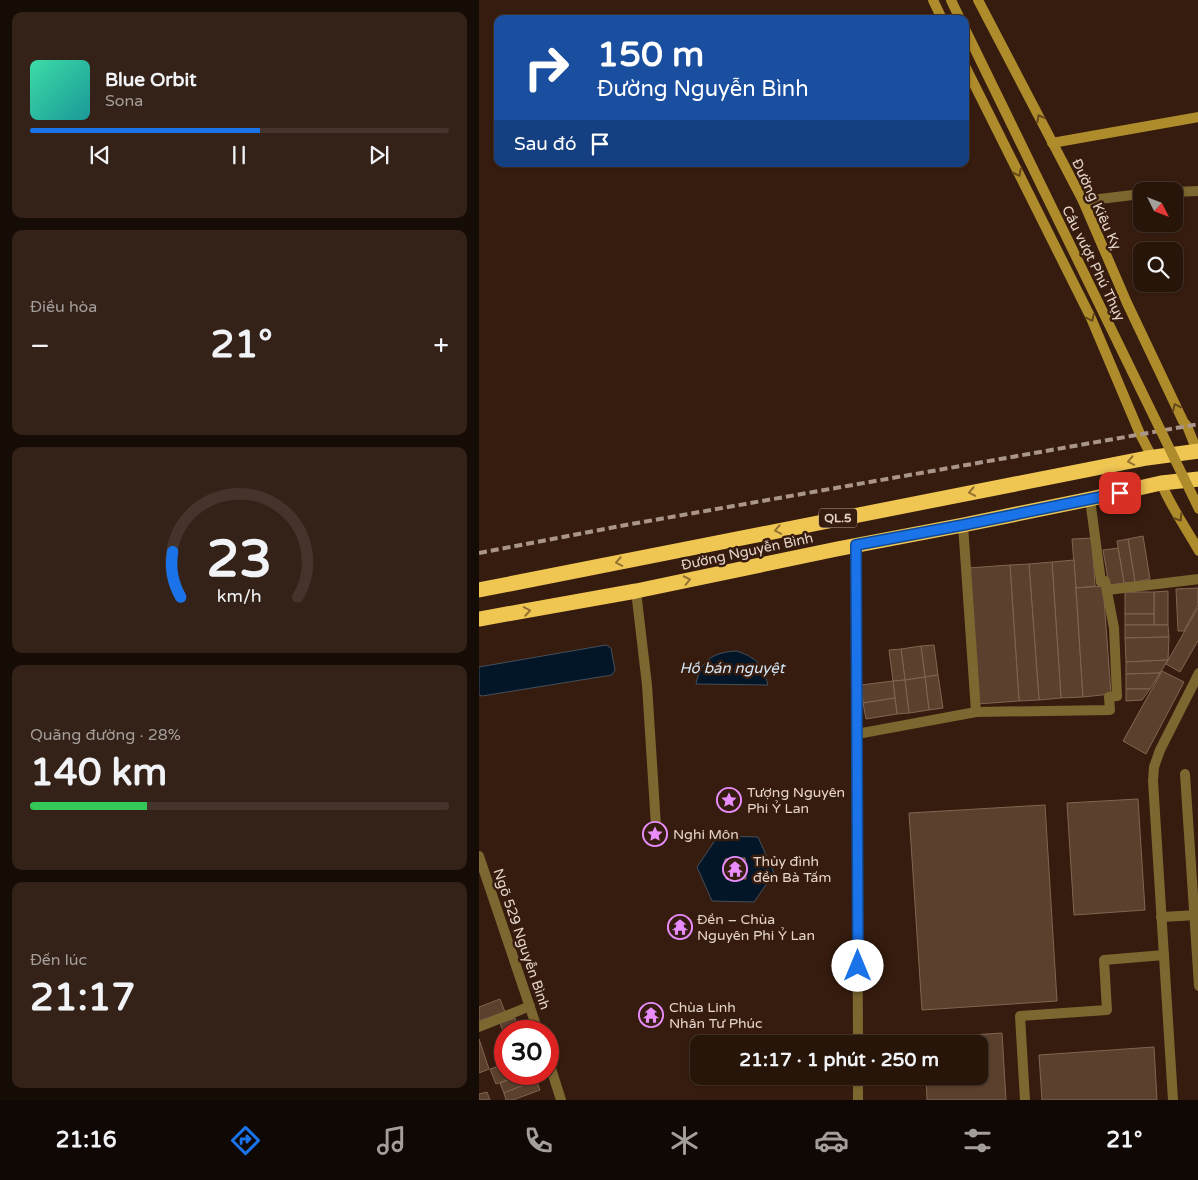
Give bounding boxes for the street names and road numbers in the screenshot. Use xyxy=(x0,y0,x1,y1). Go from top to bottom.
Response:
street label: Đường Kiêu Kỵ xyxy=(1068,156,1125,253)
street label: Cầu vượt Phú Thụy xyxy=(1058,203,1129,324)
road number: QL.5 xyxy=(819,508,857,528)
street label: Đường Nguyễn Bình xyxy=(679,529,815,574)
street label: Ngõ 529 Nguyễn Bình xyxy=(489,866,554,1012)

